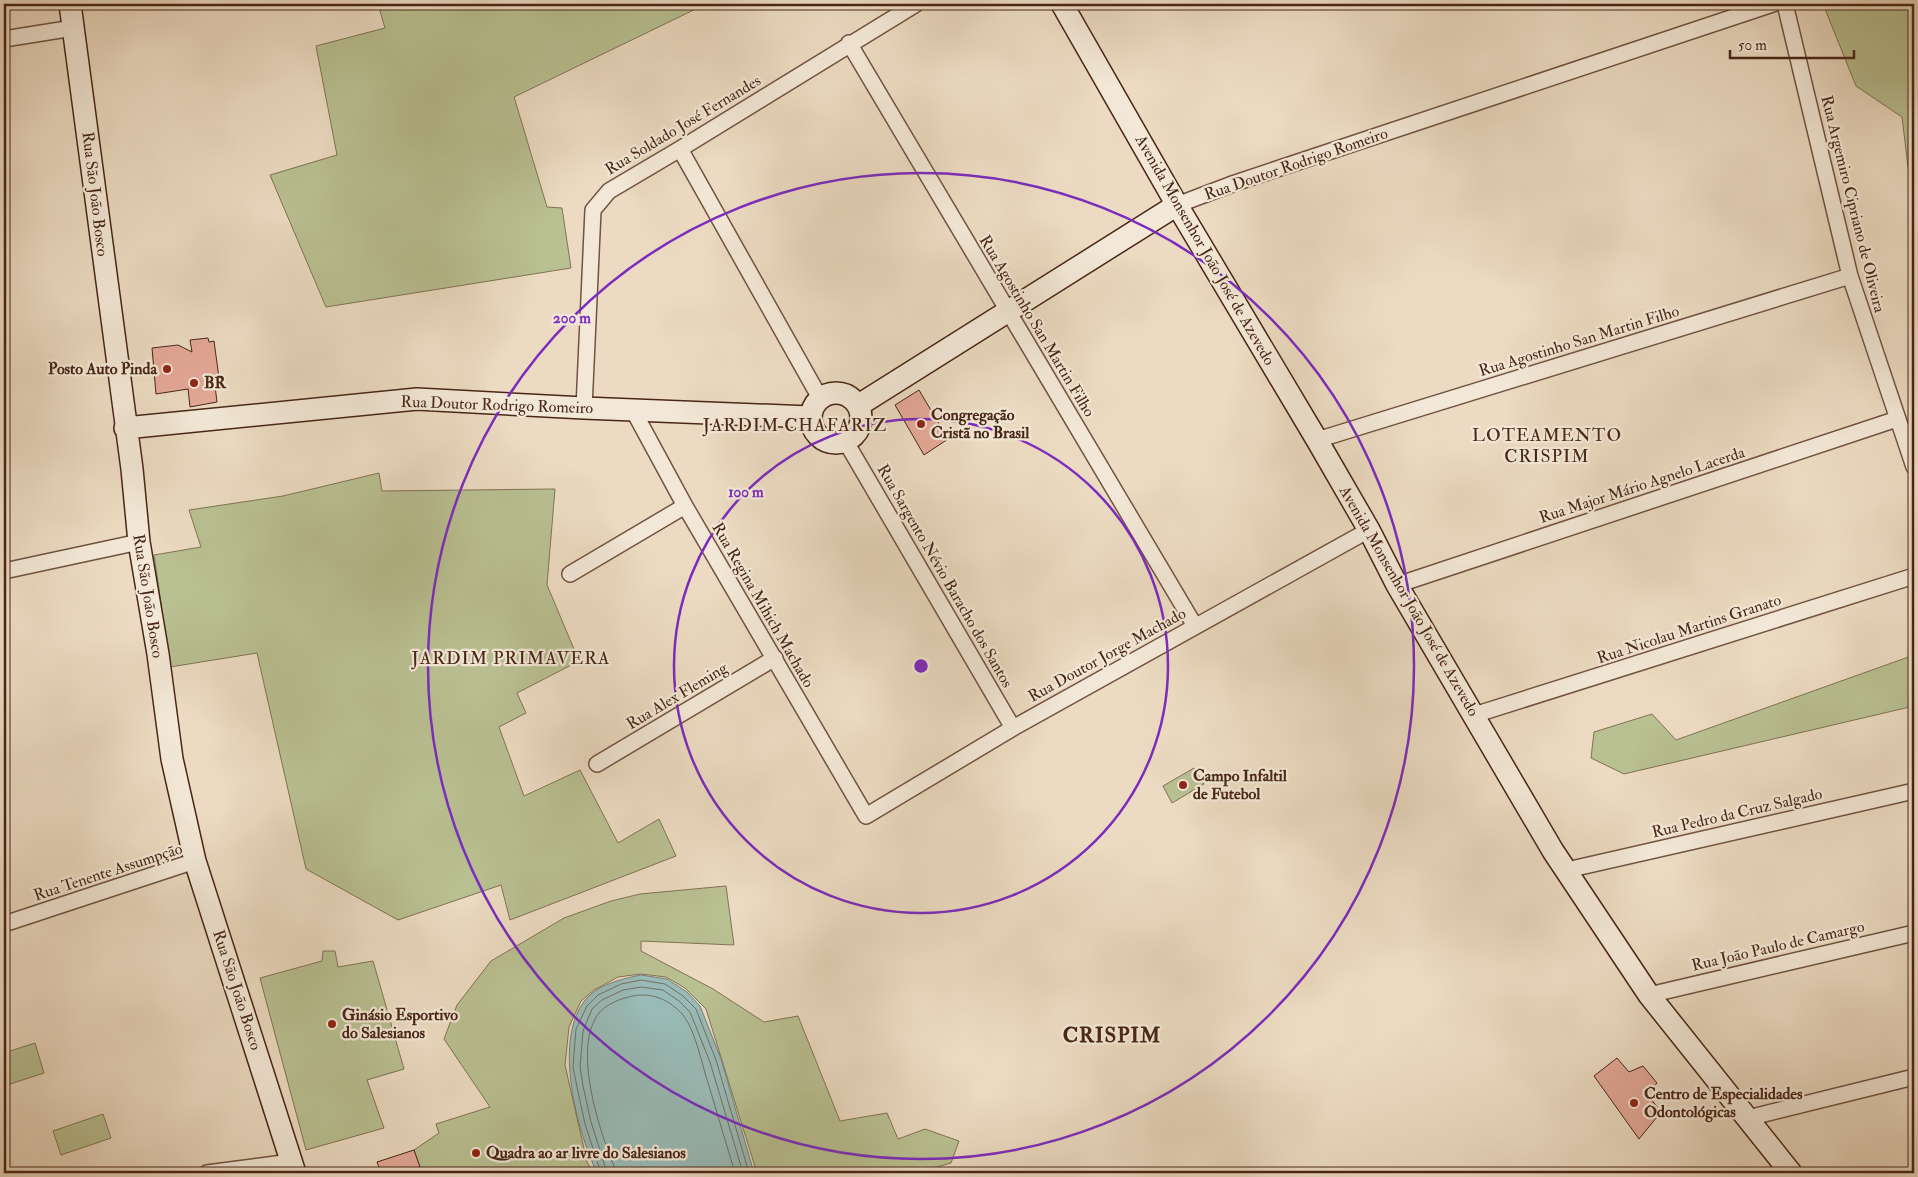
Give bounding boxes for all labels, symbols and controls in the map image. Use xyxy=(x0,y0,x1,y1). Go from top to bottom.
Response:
scale bar xyxy=(1730,28,1854,60)
text: 50 m xyxy=(1738,36,1767,55)
street label: Rua Soldado José Fernandes xyxy=(601,71,765,180)
street label: Rua Argemiro Cipriano de Oliveira xyxy=(1815,93,1890,315)
street label: Rua Doutor Rodrigo Romeiro xyxy=(1202,123,1391,205)
street label: Avenida Monsenhor João José de Azevedo xyxy=(1129,130,1280,370)
street label: Rua São João Bosco xyxy=(76,131,113,258)
street label: Rua Agostinho San Martin Filho xyxy=(975,232,1099,421)
street label: Rua Agostinho San Martin Filho xyxy=(1476,301,1682,381)
text: 200 m xyxy=(553,309,591,328)
place label: Posto Auto Pinda xyxy=(48,359,157,379)
marker: Posto Auto Pinda xyxy=(161,363,173,375)
place label: BR xyxy=(204,373,227,393)
marker: BR xyxy=(188,377,200,389)
street label: Rua Doutor Rodrigo Romeiro xyxy=(400,392,594,418)
place label: Congregação Cristã no Brasil xyxy=(931,405,1030,443)
district label: JARDIM CHAFARIZ xyxy=(702,414,887,437)
marker: Congregação Cristã no Brasil xyxy=(915,418,927,430)
district label: LOTEAMENTO CRISPIM xyxy=(1472,424,1622,468)
street label: Rua Major Mário Agnelo Lacerda xyxy=(1537,442,1748,528)
street label: Rua Sargento Névio Baracho dos Santos xyxy=(873,461,1017,691)
street label: Avenida Monsenhor João José de Azevedo xyxy=(1333,481,1484,721)
text: 100 m xyxy=(728,483,764,502)
street label: Rua Regina Mihich Machado xyxy=(708,519,819,691)
street label: Rua São João Bosco xyxy=(127,533,168,660)
street label: Rua Nicolau Martins Granato xyxy=(1594,590,1784,668)
street label: Rua Doutor Jorge Machado xyxy=(1025,603,1190,708)
district label: JARDIM PRIMAVERA xyxy=(411,647,610,670)
street label: Rua Alex Fleming xyxy=(623,657,732,734)
centre of rings xyxy=(912,657,930,675)
place label: Campo Infaltil de Futebol xyxy=(1193,766,1288,804)
marker: Campo Infaltil de Futebol xyxy=(1177,779,1189,791)
street label: Rua Pedro da Cruz Salgado xyxy=(1650,784,1824,842)
street label: Rua Tenente Assumpção xyxy=(31,838,185,906)
street label: Rua João Paulo de Camargo xyxy=(1690,916,1867,977)
street label: Rua São João Bosco xyxy=(207,927,266,1053)
place label: Ginásio Esportivo do Salesianos xyxy=(342,1005,458,1043)
marker: Ginásio Esportivo do Salesianos xyxy=(326,1018,338,1030)
district label: CRISPIM xyxy=(1063,1022,1161,1049)
place label: Centro de Especialidades Odontológicas xyxy=(1644,1084,1803,1123)
marker: Centro de Especialidades Odontológicas xyxy=(1628,1097,1640,1109)
place label: Quadra ao ar livre do Salesianos xyxy=(486,1143,686,1163)
marker: Quadra ao ar livre do Salesianos xyxy=(470,1147,482,1159)

